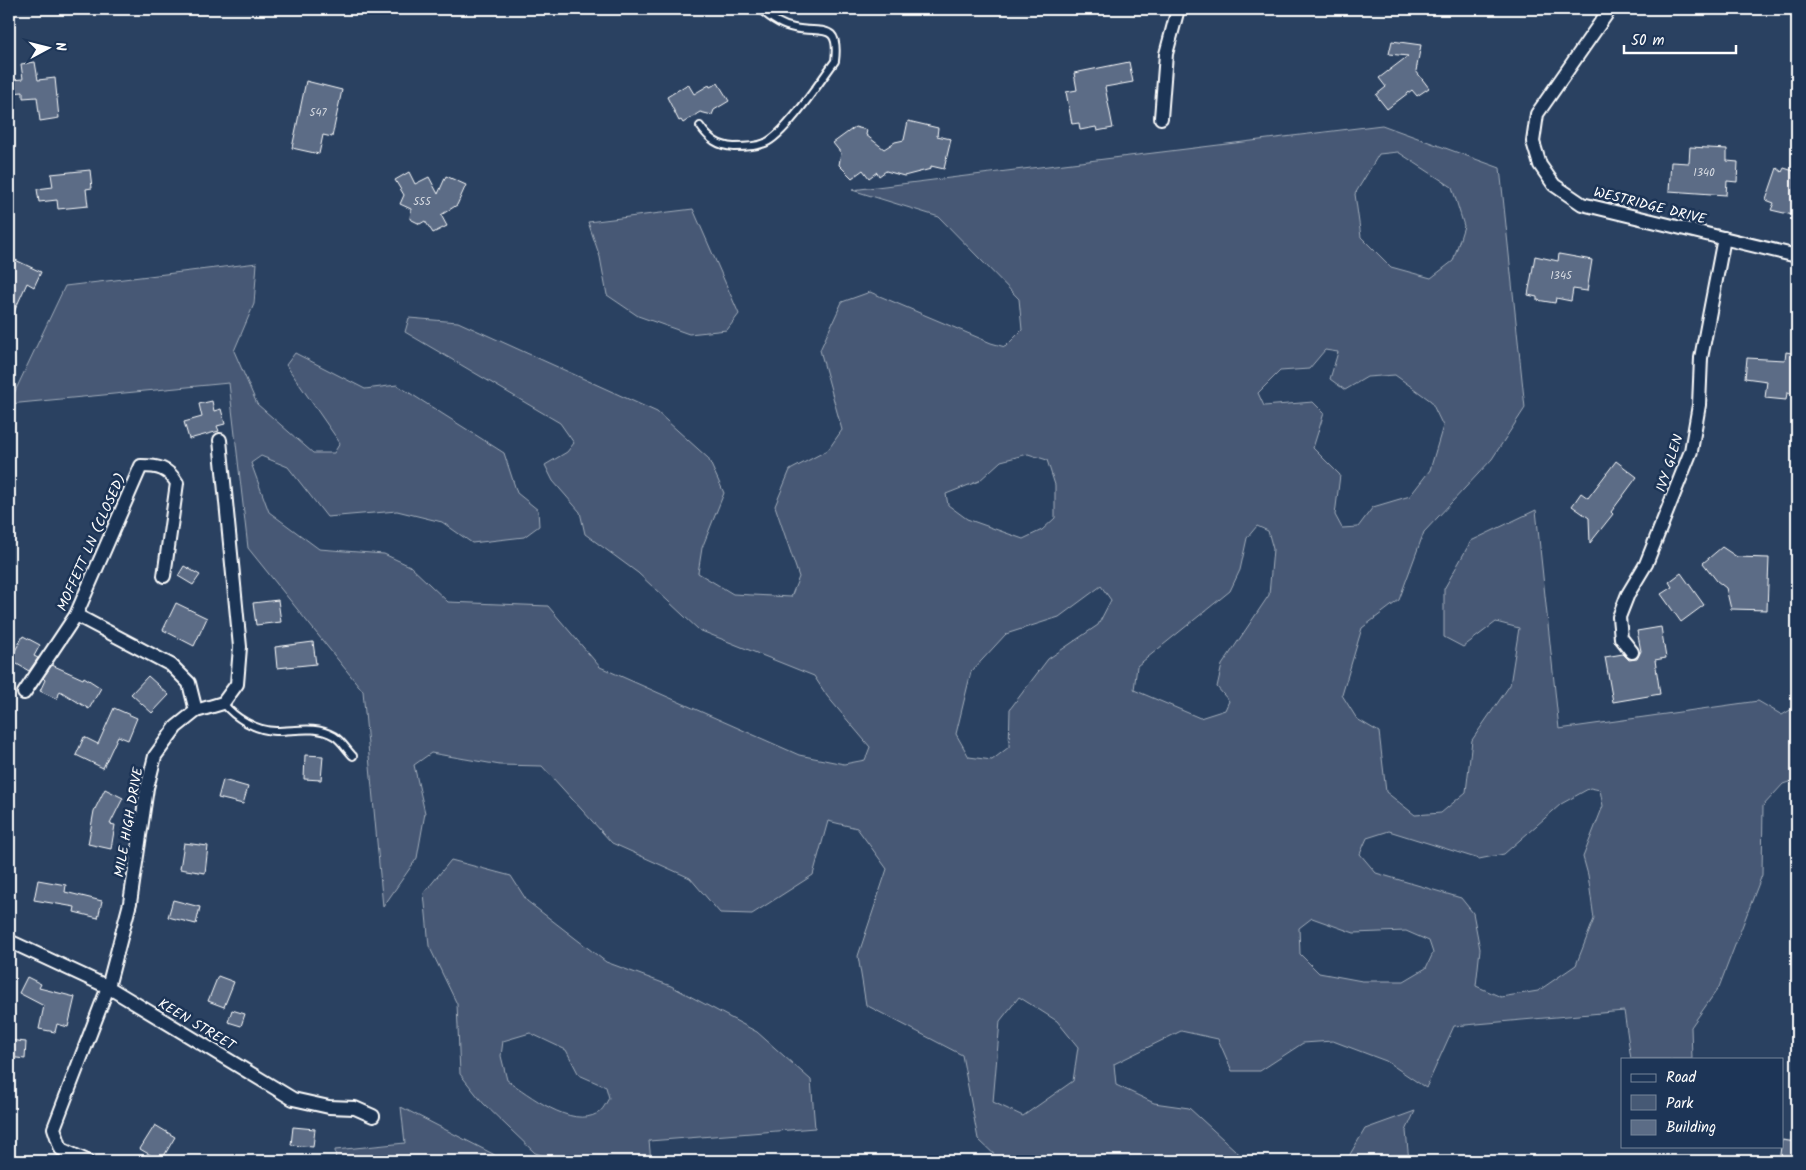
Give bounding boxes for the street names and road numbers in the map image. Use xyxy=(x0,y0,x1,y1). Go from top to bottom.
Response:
street label: WESTRIDGE DRIVE xyxy=(1591,181,1709,231)
street label: IVY GLEN xyxy=(1650,431,1690,495)
street label: MOFFETT LN (CLOSED) xyxy=(52,470,132,615)
street label: MILE HIGH DRIVE xyxy=(108,765,150,879)
street label: KEEN STREET xyxy=(154,993,241,1057)

